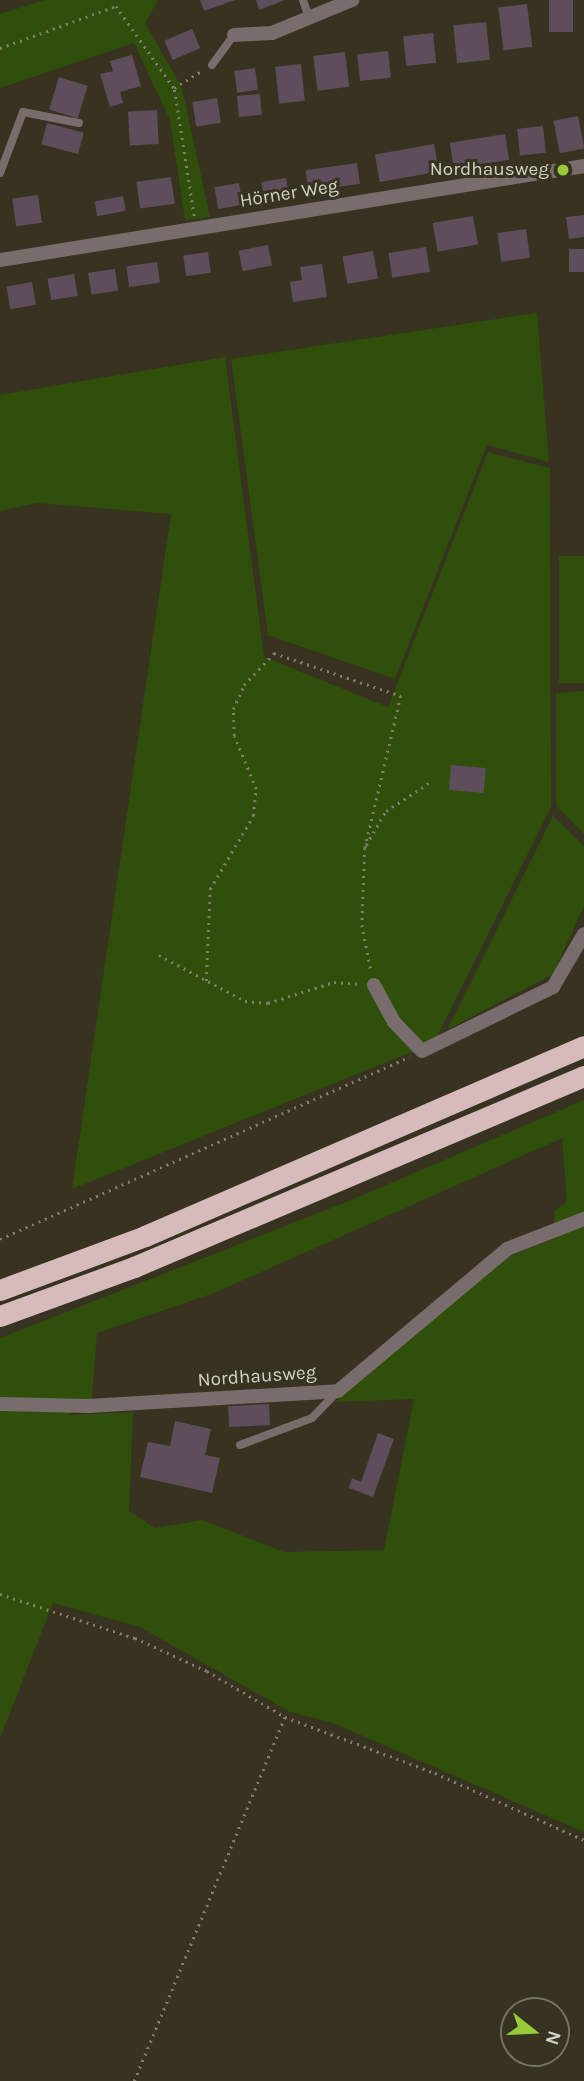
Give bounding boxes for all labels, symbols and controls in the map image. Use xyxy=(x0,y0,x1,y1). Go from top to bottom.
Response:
place label: Nordhausweg xyxy=(430,159,549,181)
marker: Nordhausweg xyxy=(555,162,571,178)
street label: Hörner Weg xyxy=(238,175,340,213)
street label: Nordhausweg xyxy=(197,1361,317,1393)
north arrow xyxy=(500,1997,570,2067)
text: N xyxy=(541,2028,566,2048)

